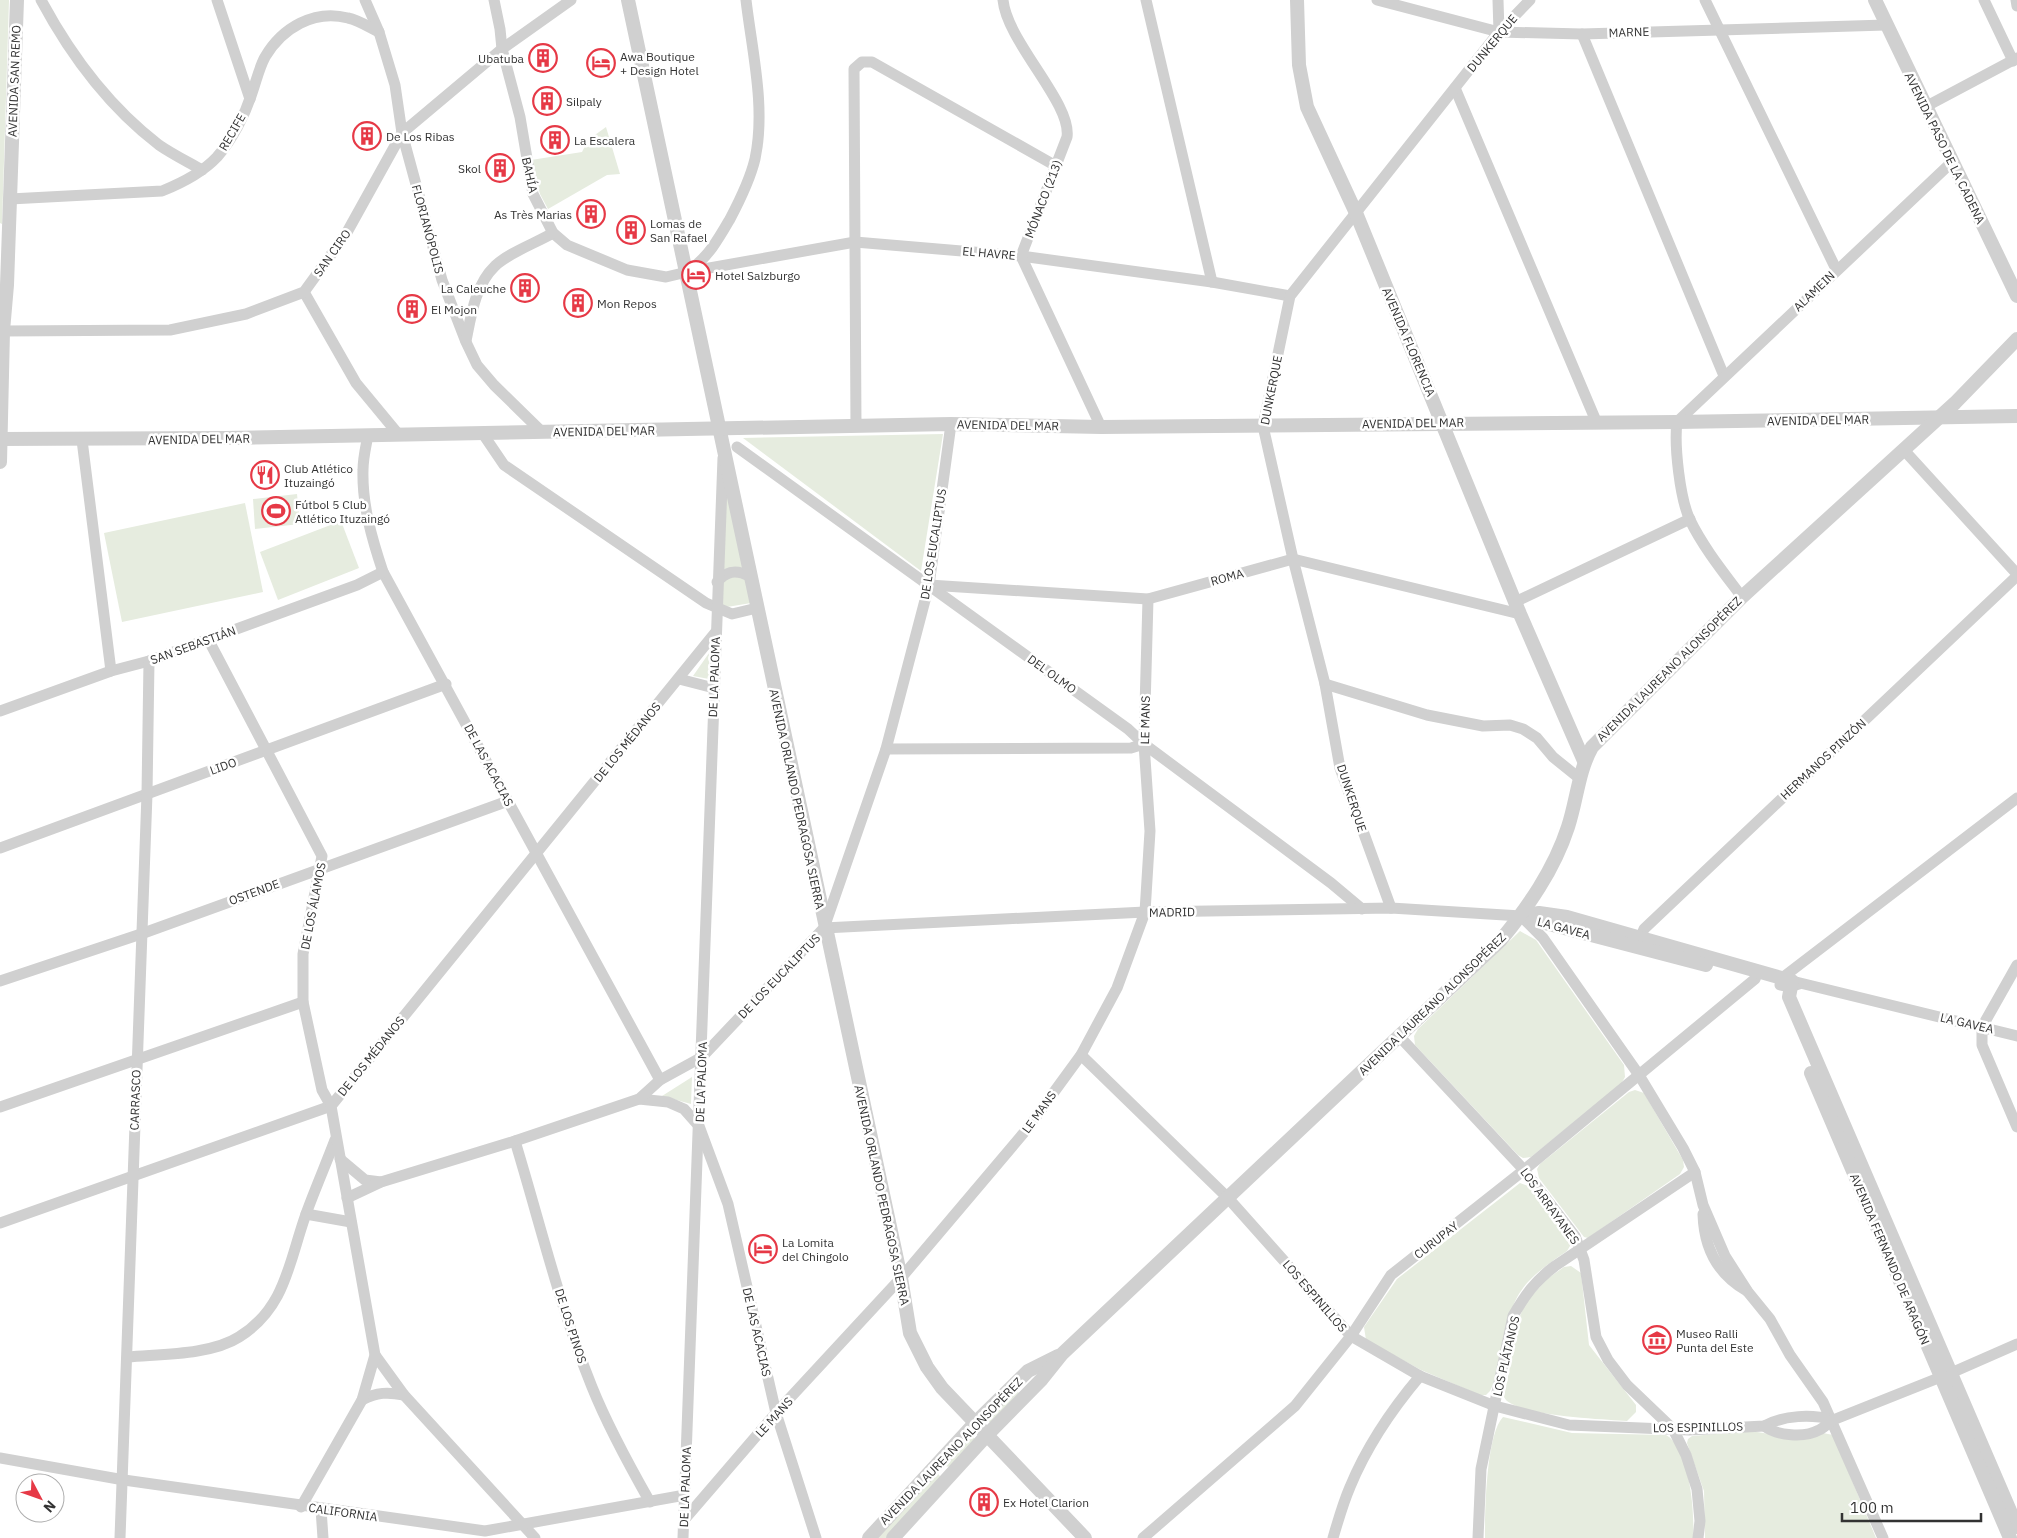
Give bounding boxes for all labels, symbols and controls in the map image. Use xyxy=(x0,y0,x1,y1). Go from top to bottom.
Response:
street label: DUNKERQUE xyxy=(1464,11,1520,75)
street label: MARNE xyxy=(1608,24,1650,40)
street label: AVENIDA SAN REMO xyxy=(5,25,23,137)
building icon: Ubatuba xyxy=(528,43,558,73)
hotel icon: Awa Boutique + Design Hotel xyxy=(586,48,616,78)
place label: Awa Boutique + Design Hotel xyxy=(620,49,699,78)
place label: Ubatuba xyxy=(478,51,525,66)
street label: AVENIDA PASO DE LA CADENA xyxy=(1902,70,1988,227)
building icon: Silpaly xyxy=(532,86,562,116)
place label: Silpaly xyxy=(566,94,602,109)
street label: RECIFE xyxy=(215,111,249,153)
building icon: De Los Ribas xyxy=(352,121,382,151)
building icon: La Escalera xyxy=(540,125,570,155)
place label: De Los Ribas xyxy=(386,129,455,144)
place label: La Escalera xyxy=(574,133,636,148)
building icon: Skol xyxy=(485,153,515,183)
street label: BAHÍA xyxy=(519,156,541,195)
street label: MÓNACO (213) xyxy=(1021,158,1065,240)
place label: Skol xyxy=(458,161,481,176)
street label: FLORIANÓPOLIS xyxy=(409,183,447,275)
building icon: As Très Marias xyxy=(576,199,606,229)
place label: As Très Marias xyxy=(494,207,572,222)
building icon: Lomas de San Rafael xyxy=(616,215,646,245)
place label: Lomas de San Rafael xyxy=(650,216,707,245)
street label: SAN CIRO xyxy=(310,226,354,280)
street label: EL HAVRE xyxy=(962,243,1016,263)
hotel icon: Hotel Salzburgo xyxy=(681,260,711,290)
place label: Hotel Salzburgo xyxy=(715,268,800,283)
street label: ALAMEIN xyxy=(1790,268,1838,314)
building icon: La Caleuche xyxy=(510,273,540,303)
place label: La Caleuche xyxy=(441,281,506,296)
street label: AVENIDA FLORENCIA xyxy=(1379,285,1439,399)
building icon: Mon Repos xyxy=(563,288,593,318)
building icon: El Mojon xyxy=(397,294,427,324)
place label: Mon Repos xyxy=(597,296,657,311)
place label: El Mojon xyxy=(431,302,477,317)
street label: DUNKERQUE xyxy=(1257,354,1285,426)
street label: AVENIDA DEL MAR xyxy=(1767,412,1870,428)
street label: AVENIDA DEL MAR xyxy=(1362,415,1465,431)
street label: AVENIDA DEL MAR xyxy=(957,417,1060,433)
street label: AVENIDA DEL MAR xyxy=(553,423,656,439)
street label: AVENIDA DEL MAR xyxy=(148,431,251,447)
restaurant icon: Club Atlético Ituzaingó xyxy=(250,460,280,490)
place label: Club Atlético Ituzaingó xyxy=(284,461,353,490)
street label: DE LOS EUCALIPTUS xyxy=(917,487,949,601)
sports icon: Fútbol 5 Club Atlético Ituzaingó xyxy=(261,496,291,526)
place label: Fútbol 5 Club Atlético Ituzaingó xyxy=(295,497,390,526)
street label: ROMA xyxy=(1209,565,1245,589)
street label: AVENIDA LAUREANO ALONSOPÉREZ xyxy=(1593,593,1745,745)
street label: SAN SEBASTIÁN xyxy=(148,623,238,667)
street label: DE LA PALOMA xyxy=(705,636,723,718)
street label: DEL OLMO xyxy=(1025,651,1079,697)
street label: AVENIDA ORLANDO PEDRAGOSA SIERRA xyxy=(766,687,828,911)
street label: LE MANS xyxy=(1137,695,1153,744)
street label: DE LOS MÉDANOS xyxy=(590,699,664,785)
street label: HERMANOS PINZÓN xyxy=(1777,715,1869,803)
street label: DE LAS ACACIAS xyxy=(461,721,517,809)
street label: LIDO xyxy=(208,754,238,778)
street label: DUNKERQUE xyxy=(1334,762,1370,834)
street label: DE LOS ÁLAMOS xyxy=(297,861,329,951)
street label: OSTENDE xyxy=(227,876,281,908)
street label: MADRID xyxy=(1149,904,1195,920)
street label: LA GAVEA xyxy=(1536,914,1592,942)
street label: AVENIDA LAUREANO ALONSOPÉREZ xyxy=(1355,929,1509,1079)
street label: DE LOS EUCALIPTUS xyxy=(735,930,823,1022)
street label: LA GAVEA xyxy=(1939,1010,1995,1036)
street label: DE LOS MÉDANOS xyxy=(334,1013,408,1099)
street label: DE LA PALOMA xyxy=(692,1041,710,1123)
street label: CARRASCO xyxy=(126,1069,144,1131)
street label: AVENIDA ORLANDO PEDRAGOSA SIERRA xyxy=(851,1083,913,1307)
street label: LE MANS xyxy=(1019,1088,1059,1136)
street label: LOS ARRAYANES xyxy=(1517,1165,1583,1247)
street label: AVENIDA FERNANDO DE ARAGÓN xyxy=(1847,1171,1933,1347)
street label: CURUPAY xyxy=(1411,1218,1461,1262)
hotel icon: La Lomita del Chingolo xyxy=(748,1234,778,1264)
place label: La Lomita del Chingolo xyxy=(782,1235,849,1264)
street label: LOS ESPINILLOS xyxy=(1280,1257,1350,1335)
street label: DE LAS ACACIAS xyxy=(739,1286,775,1378)
street label: DE LOS PINOS xyxy=(552,1287,590,1365)
street label: LOS PLÁTANOS xyxy=(1489,1314,1523,1398)
museum icon: Museo Ralli Punta del Este xyxy=(1642,1325,1672,1355)
place label: Museo Ralli Punta del Este xyxy=(1676,1326,1754,1355)
street label: AVENIDA LAUREANO ALONSOPÉREZ xyxy=(876,1374,1026,1528)
street label: LE MANS xyxy=(752,1394,796,1440)
street label: LOS ESPINILLOS xyxy=(1653,1419,1743,1435)
street label: DE LA PALOMA xyxy=(676,1446,694,1528)
north arrow xyxy=(15,1473,65,1523)
building icon: Ex Hotel Clarion xyxy=(969,1487,999,1517)
scale bar xyxy=(1842,1490,1981,1522)
place label: Ex Hotel Clarion xyxy=(1003,1495,1089,1510)
text: N xyxy=(40,1497,60,1516)
text: 100 m xyxy=(1850,1498,1894,1517)
street label: CALIFORNIA xyxy=(307,1500,379,1524)

